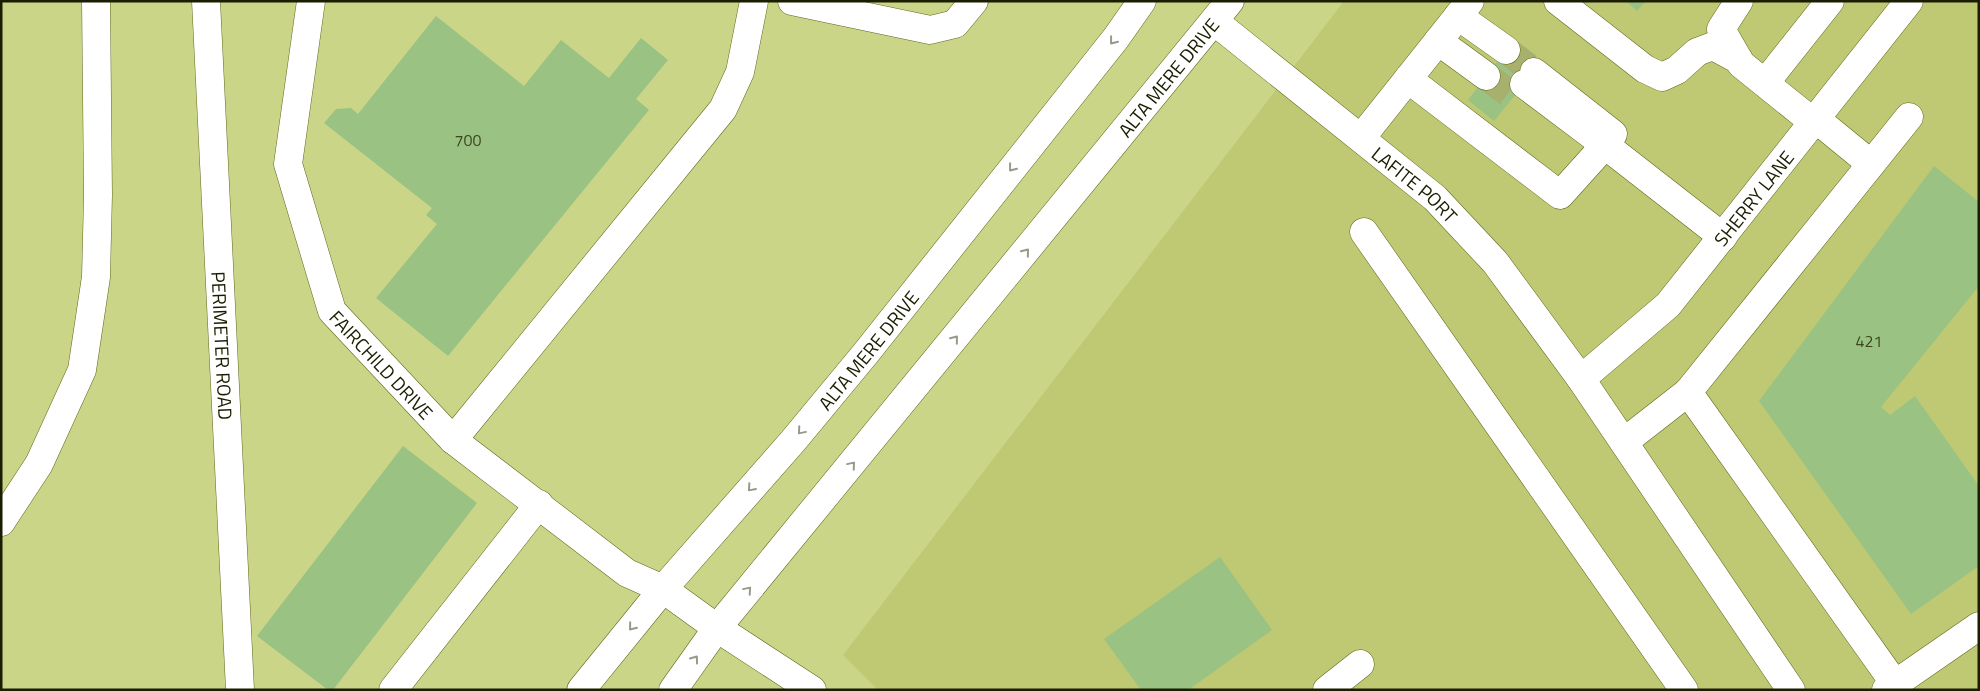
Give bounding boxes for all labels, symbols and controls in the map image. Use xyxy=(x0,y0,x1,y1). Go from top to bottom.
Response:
street label: ALTA MERE DRIVE xyxy=(1110,11,1225,143)
one-way arrow xyxy=(1110,35,1119,45)
house number: 700 xyxy=(455,128,481,152)
street label: LAFITE PORT xyxy=(1366,139,1465,229)
street label: SHERRY LANE xyxy=(1706,144,1800,252)
one-way arrow xyxy=(1010,162,1018,171)
one-way arrow xyxy=(1020,249,1029,258)
street label: PERIMETER ROAD xyxy=(205,271,241,421)
street label: ALTA MERE DRIVE xyxy=(810,284,925,416)
street label: FAIRCHILD DRIVE xyxy=(323,303,441,425)
house number: 421 xyxy=(1856,329,1882,353)
one-way arrow xyxy=(949,336,957,345)
one-way arrow xyxy=(799,425,807,434)
one-way arrow xyxy=(846,462,854,471)
one-way arrow xyxy=(748,482,757,491)
one-way arrow xyxy=(743,587,751,596)
one-way arrow xyxy=(630,621,638,630)
one-way arrow xyxy=(689,655,698,665)

